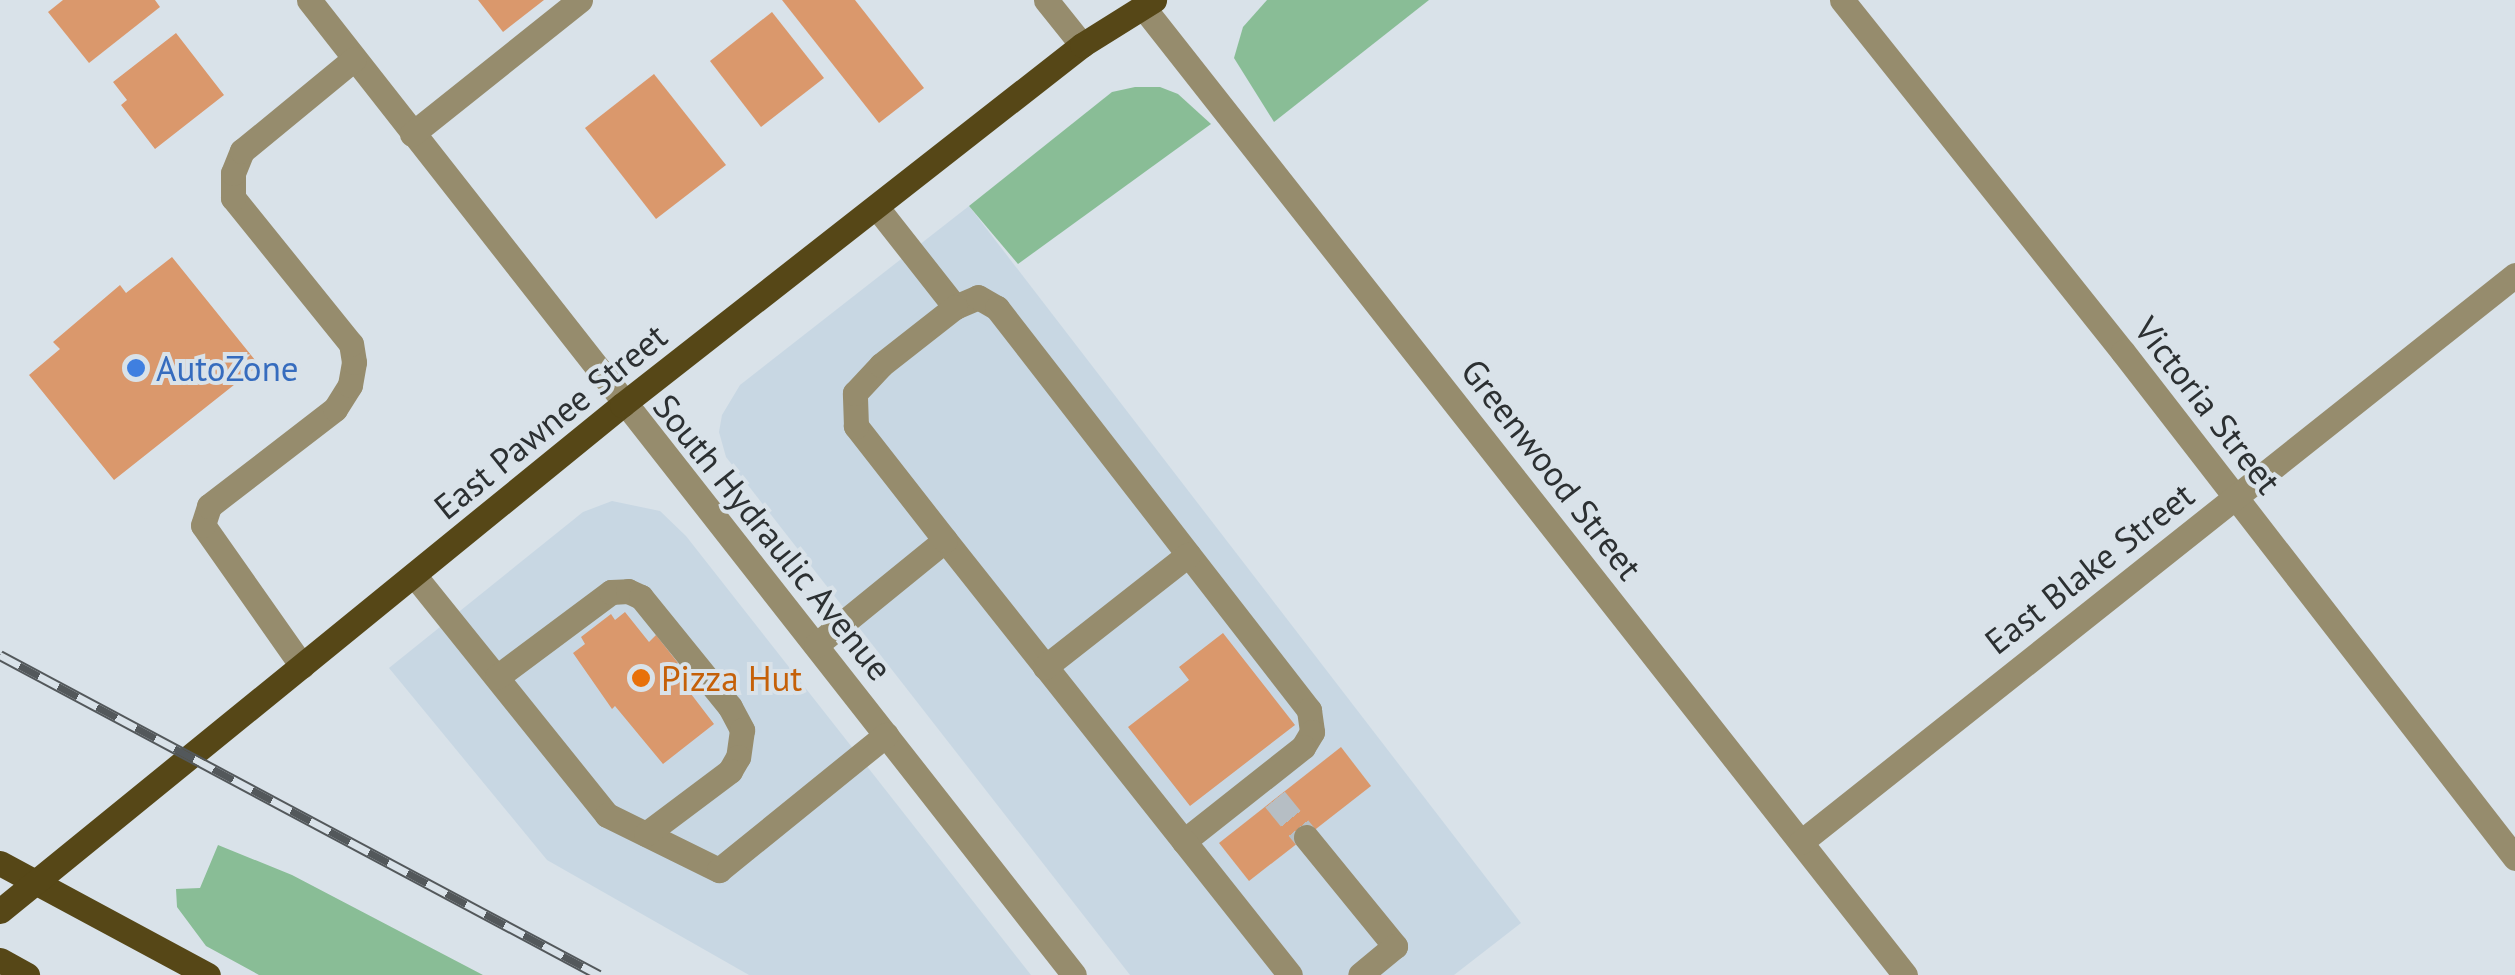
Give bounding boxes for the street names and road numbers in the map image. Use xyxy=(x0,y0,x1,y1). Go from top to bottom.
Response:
street label: Victoria Street xyxy=(2126,308,2290,502)
street label: East Pawnee Street xyxy=(425,315,675,527)
street label: Greenwood Street xyxy=(1453,350,1651,588)
street label: South Hydraulic Avenue xyxy=(644,385,902,689)
street label: East Blake Street xyxy=(1976,474,2202,662)

